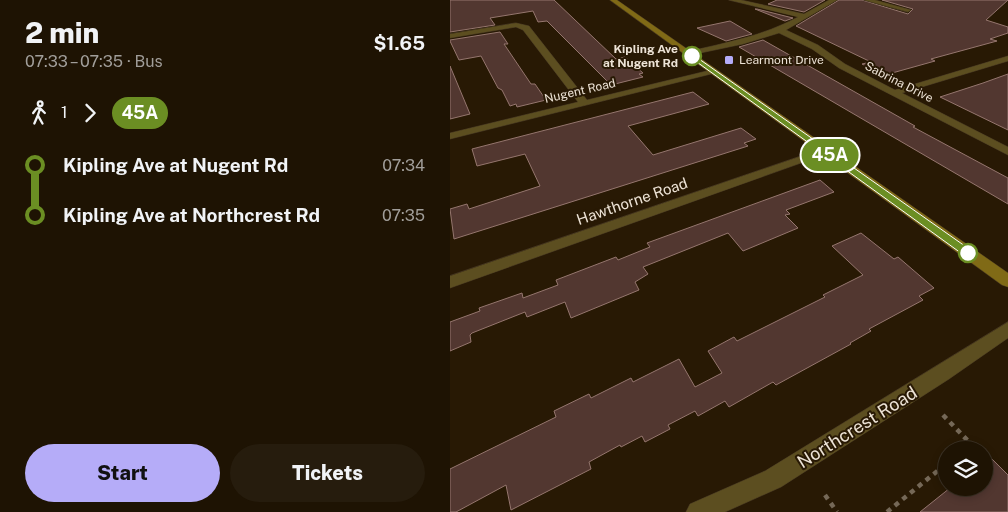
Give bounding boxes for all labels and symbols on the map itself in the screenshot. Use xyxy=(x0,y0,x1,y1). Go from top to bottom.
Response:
place label: Kipling Ave at Nugent Rd xyxy=(603,42,678,70)
marker: Kipling Ave at Nugent Rd xyxy=(682,46,702,66)
place label: Learmont Drive xyxy=(739,53,824,67)
marker: Learmont Drive xyxy=(723,54,735,66)
street label: Sabrina Drive xyxy=(863,59,936,105)
street label: Nugent Road xyxy=(543,76,617,106)
line badge: 45A xyxy=(801,139,859,171)
street label: Hawthorne Road xyxy=(574,174,690,228)
unlabelled marker xyxy=(958,243,978,263)
street label: Northcrest Road xyxy=(793,382,921,472)

